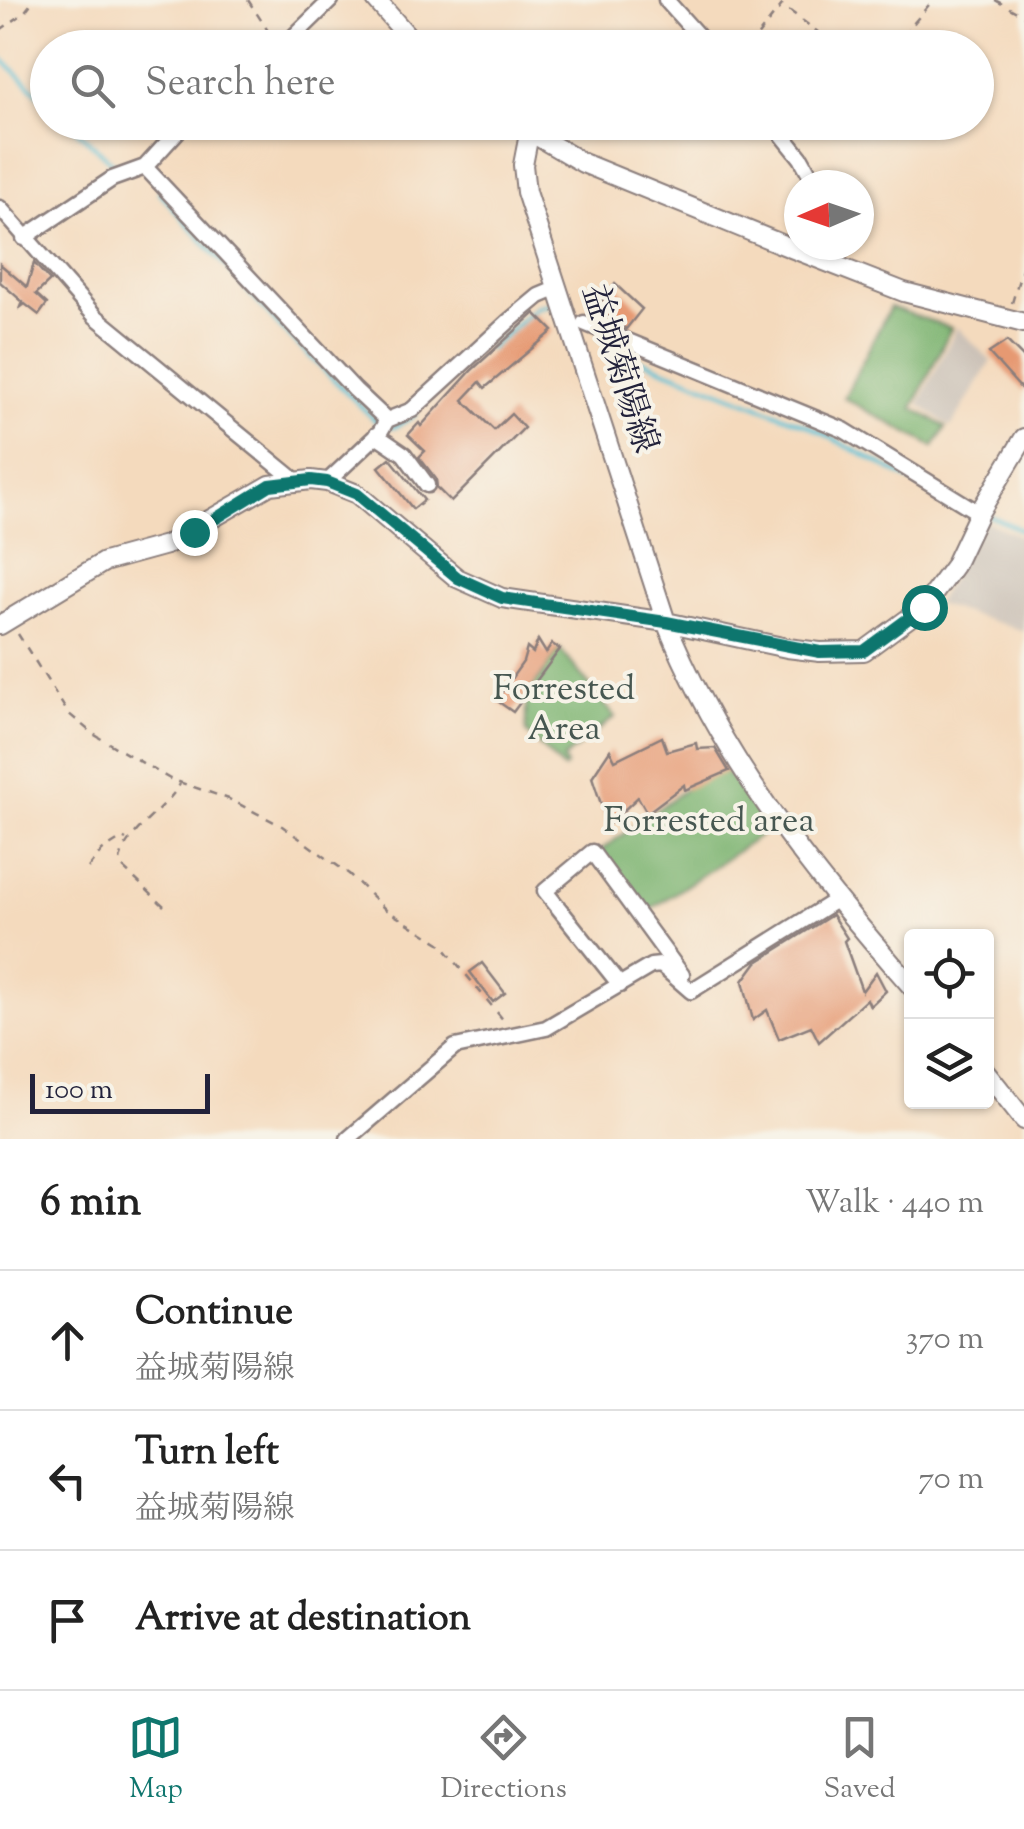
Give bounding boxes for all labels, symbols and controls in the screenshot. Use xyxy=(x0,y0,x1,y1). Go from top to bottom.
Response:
search box xyxy=(30,30,994,140)
icon: search xyxy=(65,58,120,113)
text: Search here xyxy=(145,58,336,112)
north arrow xyxy=(784,170,874,260)
street label: 益城菊陽線 xyxy=(567,278,669,460)
route end xyxy=(172,510,218,556)
route start xyxy=(902,585,948,631)
park label: Forrested Area xyxy=(493,665,635,756)
park label: Forrested area xyxy=(603,797,815,848)
map controls xyxy=(904,929,994,1109)
button: locate xyxy=(904,929,994,1019)
button: layers xyxy=(904,1019,994,1109)
scale bar xyxy=(30,1069,210,1114)
text: 100 m xyxy=(45,1071,113,1111)
text: 6 min xyxy=(40,1174,141,1234)
text: Walk · 440 m xyxy=(805,1181,984,1227)
text: Continue xyxy=(135,1287,293,1341)
icon: ahead xyxy=(40,1313,95,1368)
text: 370 m xyxy=(905,1317,984,1363)
text: 益城菊陽線 xyxy=(135,1347,295,1393)
text: Turn left xyxy=(135,1427,279,1481)
icon: left xyxy=(40,1453,95,1508)
text: 70 m xyxy=(918,1457,984,1503)
text: 益城菊陽線 xyxy=(135,1487,295,1533)
icon: arrive xyxy=(40,1593,95,1648)
text: Arrive at destination xyxy=(135,1593,471,1647)
tab: Map xyxy=(128,1710,183,1810)
tab: Directions xyxy=(440,1710,567,1810)
tab: Saved xyxy=(824,1710,896,1810)

